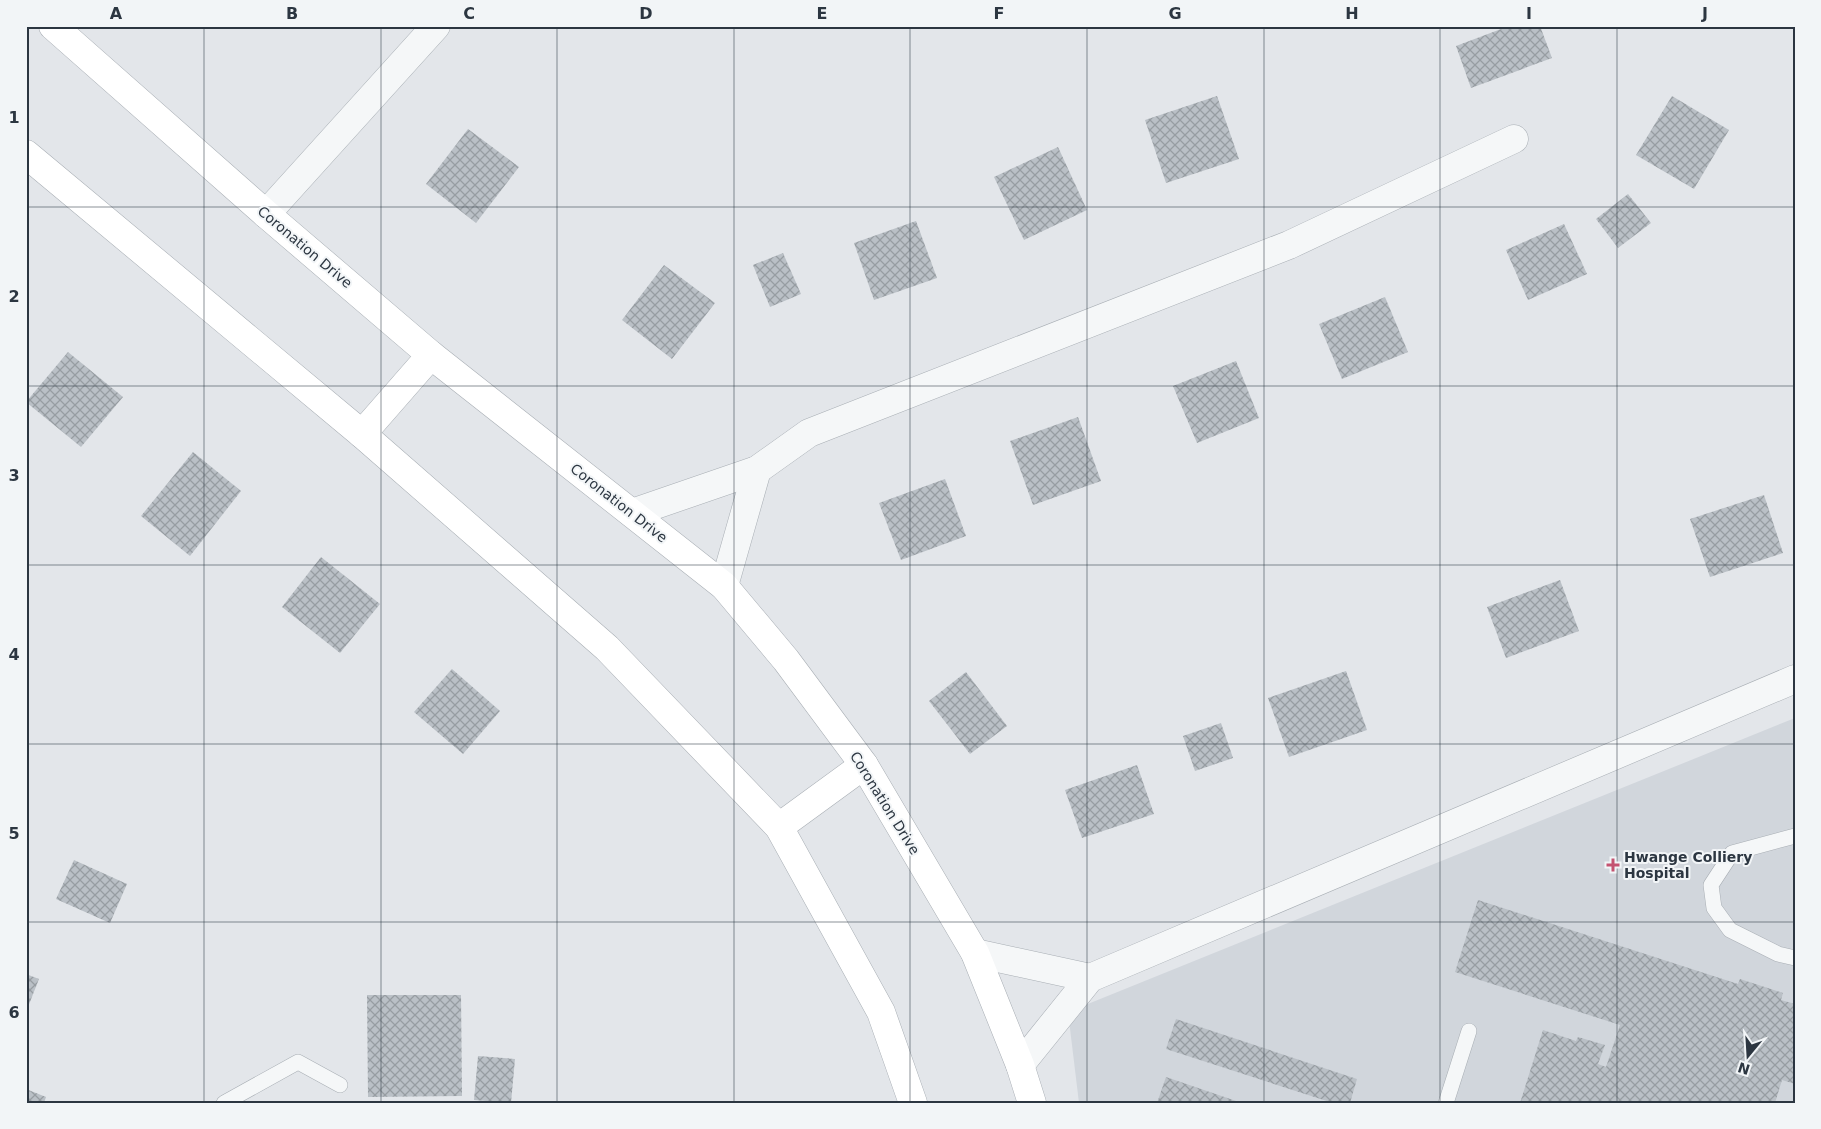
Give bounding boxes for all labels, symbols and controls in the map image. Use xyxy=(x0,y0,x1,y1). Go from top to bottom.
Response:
text: A xyxy=(110,4,123,23)
text: B xyxy=(286,4,298,23)
text: C xyxy=(463,4,475,23)
text: D xyxy=(639,4,653,23)
text: E xyxy=(817,4,827,23)
text: F xyxy=(994,4,1004,23)
text: G xyxy=(1168,4,1182,23)
text: H xyxy=(1345,4,1359,23)
text: I xyxy=(1526,4,1532,23)
text: J xyxy=(1701,4,1708,23)
text: 1 xyxy=(8,108,20,127)
street label: Coronation Drive xyxy=(255,203,355,291)
text: 2 xyxy=(8,287,20,306)
street label: Coronation Drive xyxy=(567,460,671,546)
text: 3 xyxy=(8,466,20,485)
text: 4 xyxy=(8,645,20,664)
street label: Coronation Drive xyxy=(847,749,923,857)
text: 5 xyxy=(8,824,20,843)
place label: Hwange Colliery Hospital xyxy=(1624,849,1752,881)
marker: Hwange Colliery Hospital xyxy=(1606,858,1620,872)
text: 6 xyxy=(8,1003,20,1022)
north arrow xyxy=(1724,1032,1774,1082)
text: N xyxy=(1736,1059,1752,1078)

